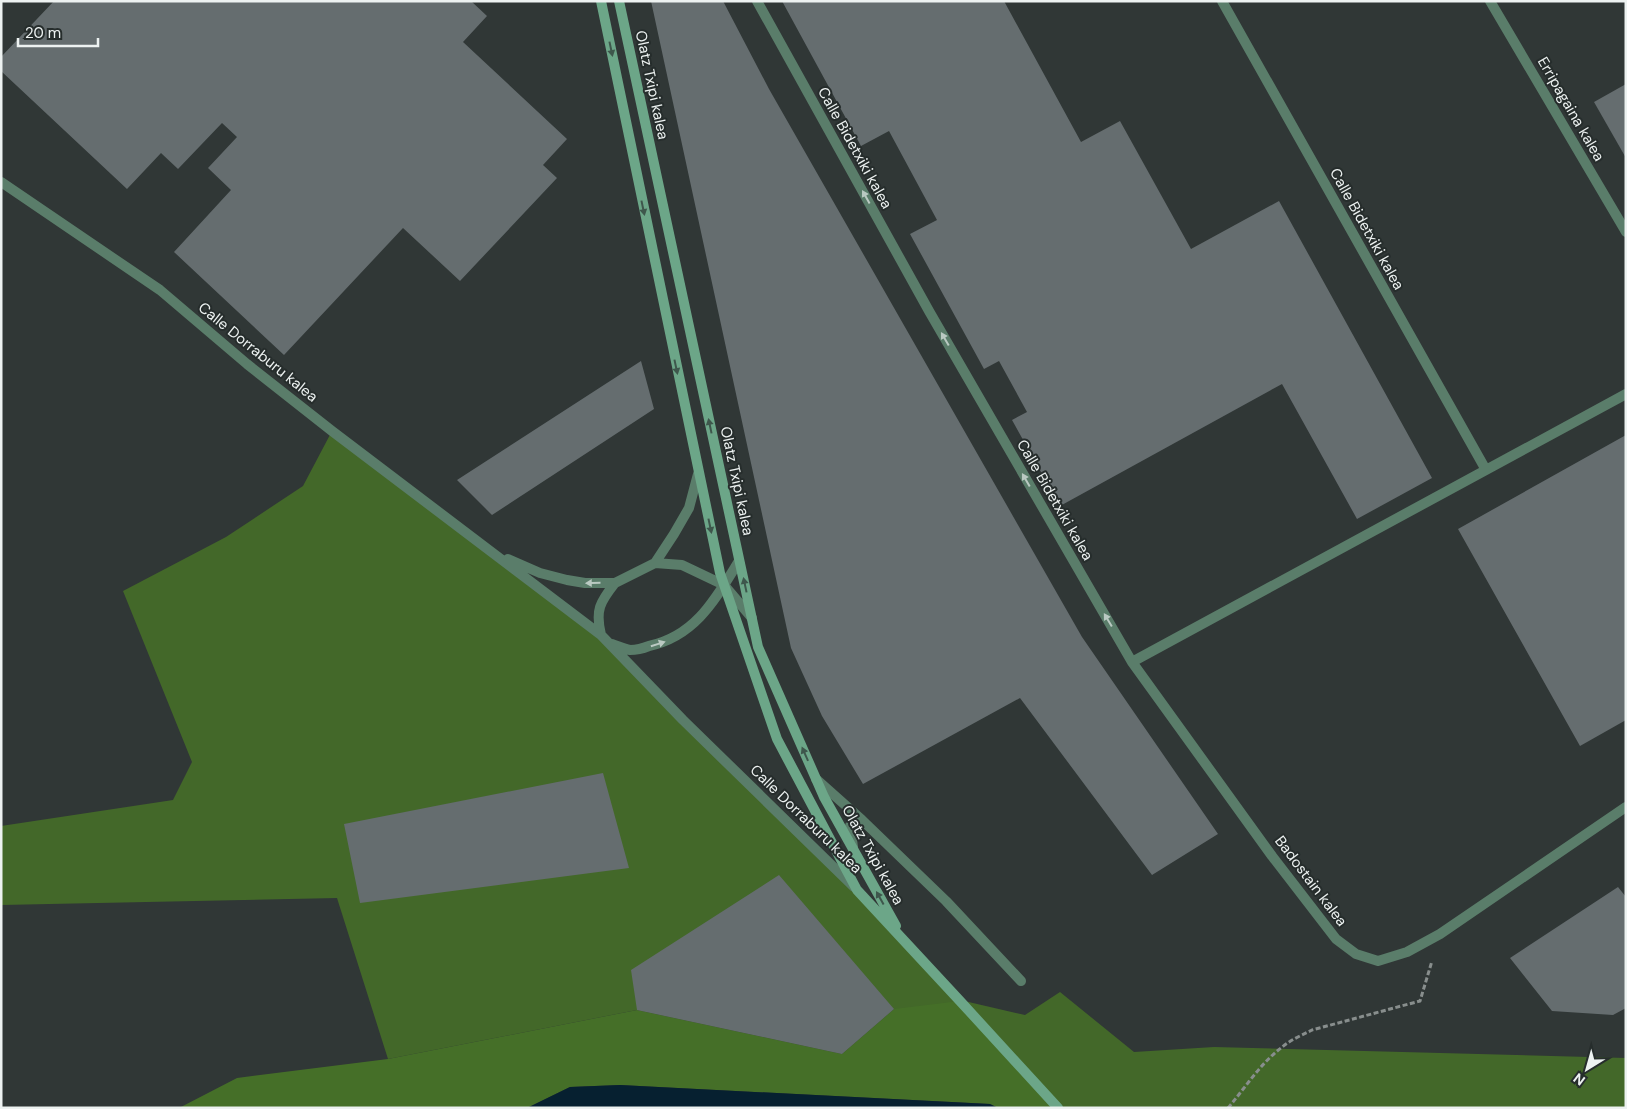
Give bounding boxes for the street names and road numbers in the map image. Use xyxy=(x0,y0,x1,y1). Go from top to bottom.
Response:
street label: Olatz Txipi kalea xyxy=(631,29,673,141)
street label: Erripagaina kalea xyxy=(1533,53,1609,165)
street label: Calle Bidetxiki kalea xyxy=(813,84,897,212)
street label: Calle Bidetxiki kalea xyxy=(1325,165,1409,293)
street label: Calle Dorraburu kalea xyxy=(194,298,322,406)
street label: Olatz Txipi kalea xyxy=(716,425,758,537)
street label: Calle Bidetxiki kalea xyxy=(1012,436,1098,564)
street label: Calle Dorraburu kalea xyxy=(746,760,866,878)
street label: Olatz Txipi kalea xyxy=(837,802,909,908)
street label: Badostain kalea xyxy=(1270,832,1352,930)

